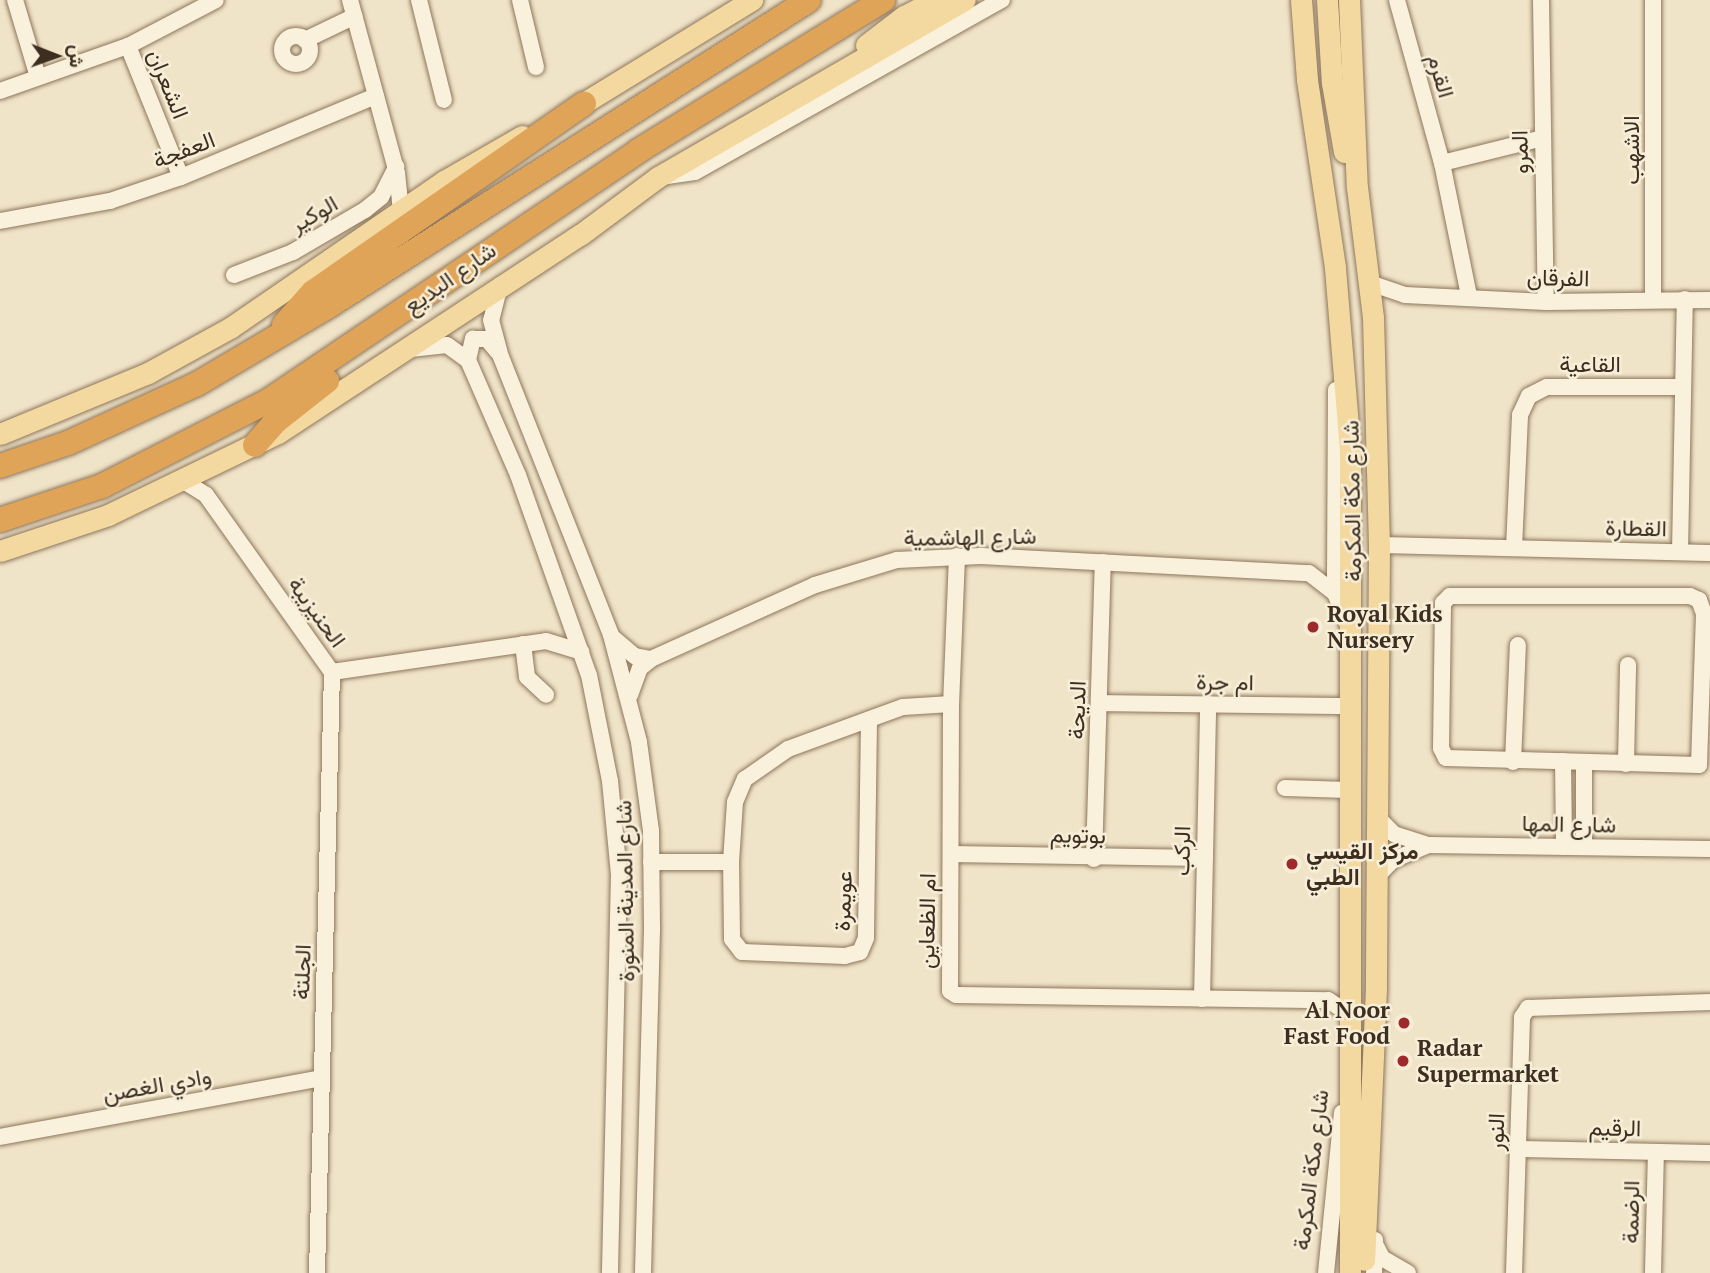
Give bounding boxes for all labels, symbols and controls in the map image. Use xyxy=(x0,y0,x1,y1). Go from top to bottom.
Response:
north arrow xyxy=(21,21,91,91)
text: ش xyxy=(65,45,90,68)
street label: الشعران xyxy=(142,45,194,123)
street label: القرم xyxy=(1422,51,1460,101)
street label: الاشهب xyxy=(1617,115,1645,185)
street label: العفجة xyxy=(149,126,219,174)
street label: المرو xyxy=(1506,130,1534,174)
street label: الوكير xyxy=(285,189,343,239)
street label: شارع البديع xyxy=(399,236,501,320)
street label: الفرقان xyxy=(1526,264,1590,292)
street label: القاعية xyxy=(1559,350,1621,378)
street label: شارع مكة المكرمة xyxy=(1337,420,1367,582)
street label: القطارة xyxy=(1605,514,1667,542)
street label: شارع الهاشمية xyxy=(903,522,1037,552)
street label: الحنيزيبة xyxy=(282,571,352,653)
place label: Royal Kids Nursery xyxy=(1327,600,1443,654)
marker: Royal Kids Nursery xyxy=(1305,619,1321,635)
street label: ام جرة xyxy=(1196,668,1254,696)
street label: الديحة xyxy=(1062,680,1092,740)
street label: شارع المدينة المنورة xyxy=(610,800,640,982)
street label: شارع المها xyxy=(1522,809,1616,839)
street label: بوتويم xyxy=(1050,821,1106,849)
street label: الركب xyxy=(1168,826,1196,876)
place label: مركز القيسي الطبي xyxy=(1306,837,1418,891)
marker: مركز القيسي الطبي xyxy=(1284,856,1300,872)
street label: عويمرة xyxy=(828,870,858,932)
street label: ام الظعاين xyxy=(912,873,942,969)
street label: الجلتة xyxy=(287,944,317,1000)
place label: Al Noor Fast Food xyxy=(1284,996,1390,1050)
marker: Al Noor Fast Food xyxy=(1396,1015,1412,1031)
place label: Radar Supermarket xyxy=(1417,1034,1559,1088)
marker: Radar Supermarket xyxy=(1395,1053,1411,1069)
street label: وادي الغصن xyxy=(101,1062,213,1108)
street label: شارع مكة المكرمة xyxy=(1287,1088,1335,1252)
street label: النور xyxy=(1482,1113,1510,1151)
street label: الرقيم xyxy=(1588,1114,1642,1142)
street label: الرضمة xyxy=(1617,1180,1645,1244)

